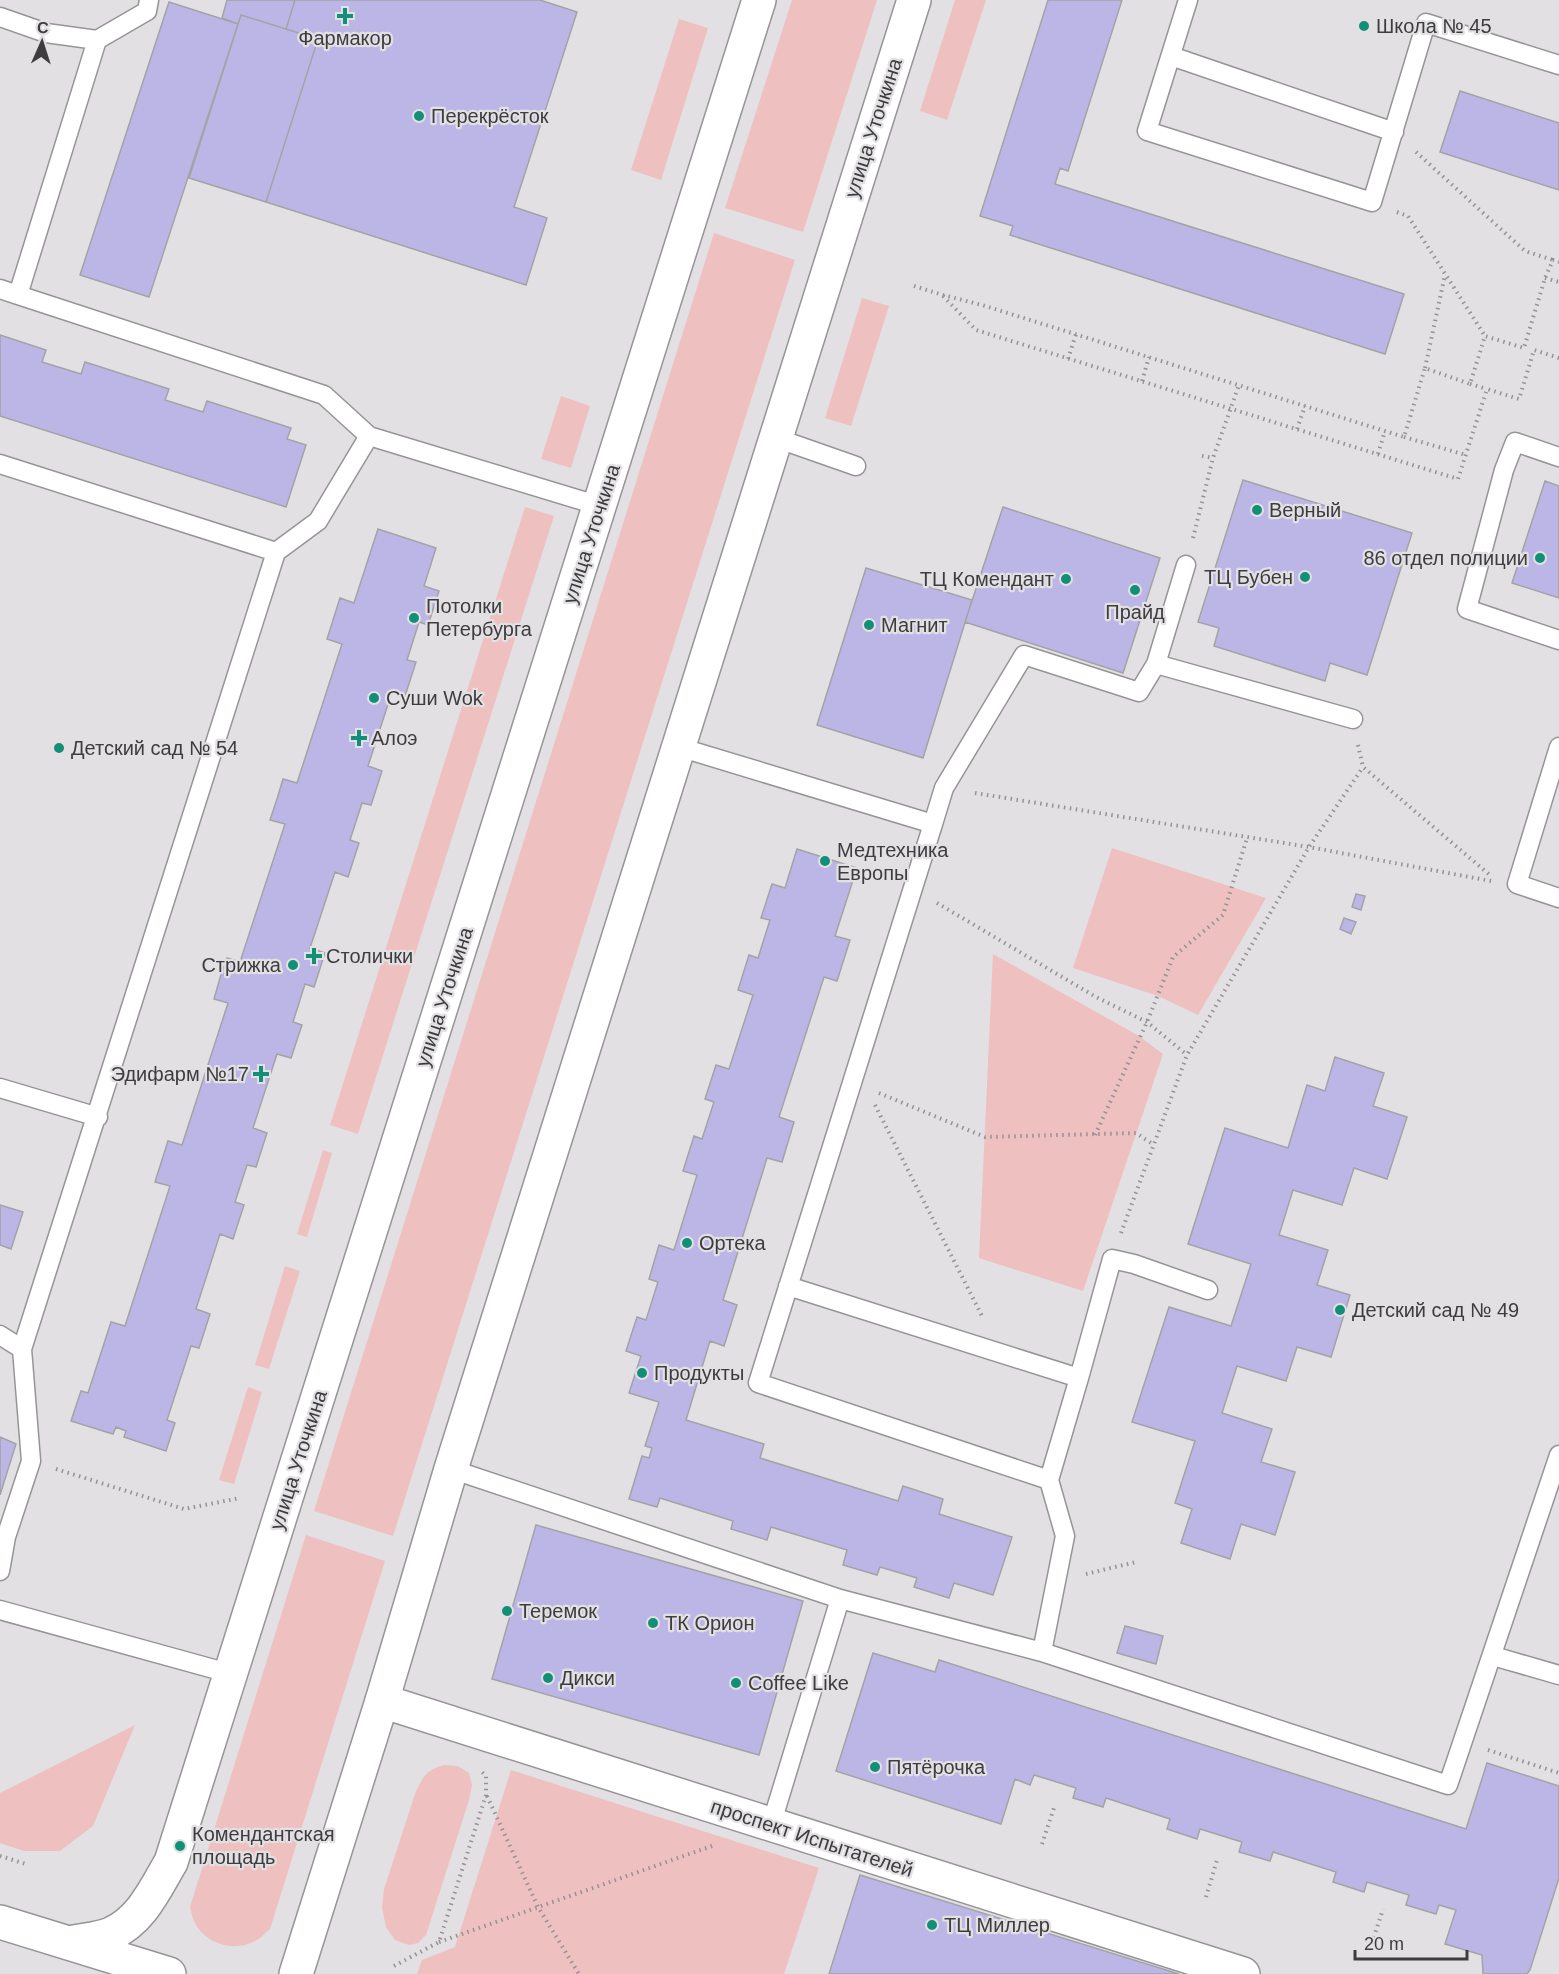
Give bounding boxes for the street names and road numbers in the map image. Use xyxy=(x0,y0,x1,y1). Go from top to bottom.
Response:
street label: улица Уточкина xyxy=(840,55,906,201)
street label: улица Уточкина xyxy=(558,461,624,607)
street label: улица Уточкина xyxy=(411,924,477,1070)
street label: улица Уточкина xyxy=(265,1387,331,1533)
street label: проспект Испытателей xyxy=(708,1795,916,1881)

